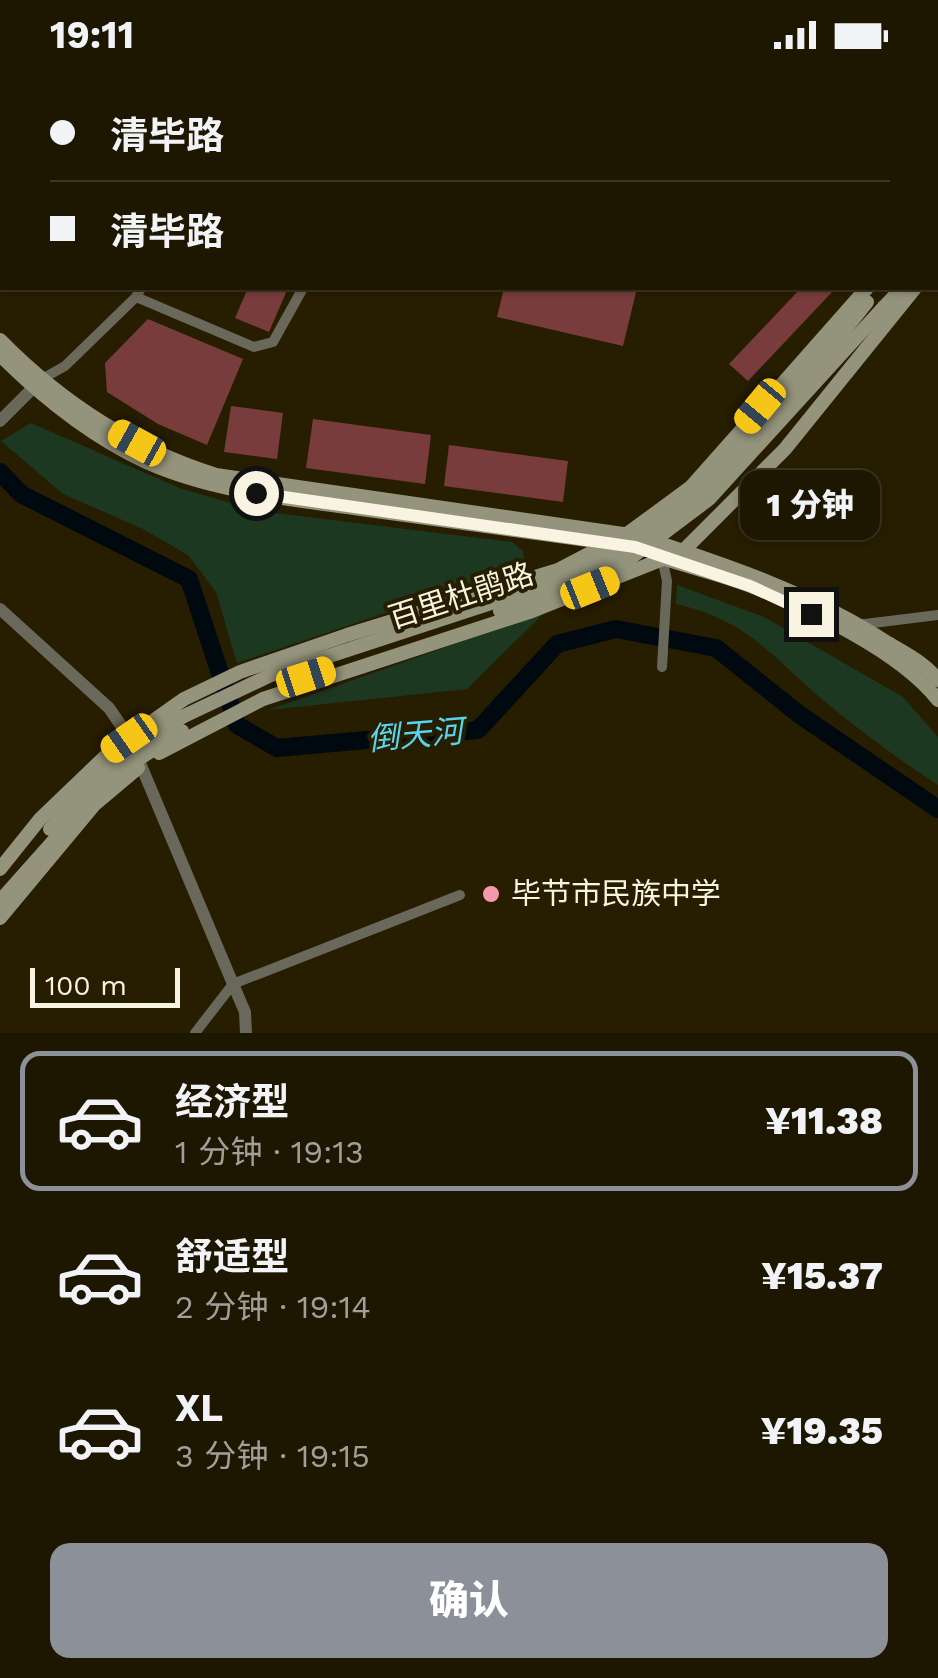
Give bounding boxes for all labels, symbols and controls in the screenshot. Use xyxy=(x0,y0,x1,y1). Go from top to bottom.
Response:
text: 19:11 xyxy=(50,13,134,57)
text: 清毕路 xyxy=(110,114,224,158)
text: 清毕路 xyxy=(110,210,224,254)
car xyxy=(729,373,791,439)
car xyxy=(103,415,171,471)
callout: 1 分钟 xyxy=(741,469,881,539)
route start xyxy=(234,471,279,516)
text: 1 分钟 xyxy=(767,486,853,524)
street label: 百里杜鹃路 xyxy=(384,556,538,635)
car xyxy=(557,563,623,613)
route end xyxy=(789,592,834,637)
car xyxy=(273,653,339,701)
car xyxy=(96,709,162,767)
water label: 倒天河 xyxy=(366,711,470,758)
place label: 毕节市民族中学 xyxy=(511,876,721,911)
marker: 毕节市民族中学 xyxy=(480,883,502,905)
scale bar xyxy=(30,963,180,1008)
text: 100 m xyxy=(45,969,127,1002)
icon: car xyxy=(55,1076,145,1166)
text: 经济型 xyxy=(175,1080,289,1124)
text: ¥11.38 xyxy=(765,1099,883,1143)
text: 1 分钟 · 19:13 xyxy=(175,1133,364,1171)
icon: car xyxy=(55,1231,145,1321)
text: 舒适型 xyxy=(175,1235,289,1279)
text: ¥15.37 xyxy=(761,1254,883,1298)
text: 2 分钟 · 19:14 xyxy=(175,1288,371,1326)
icon: car xyxy=(55,1386,145,1476)
text: XL xyxy=(175,1386,223,1430)
text: ¥19.35 xyxy=(761,1409,883,1453)
text: 3 分钟 · 19:15 xyxy=(175,1437,370,1475)
button: 确认 xyxy=(50,1543,888,1658)

